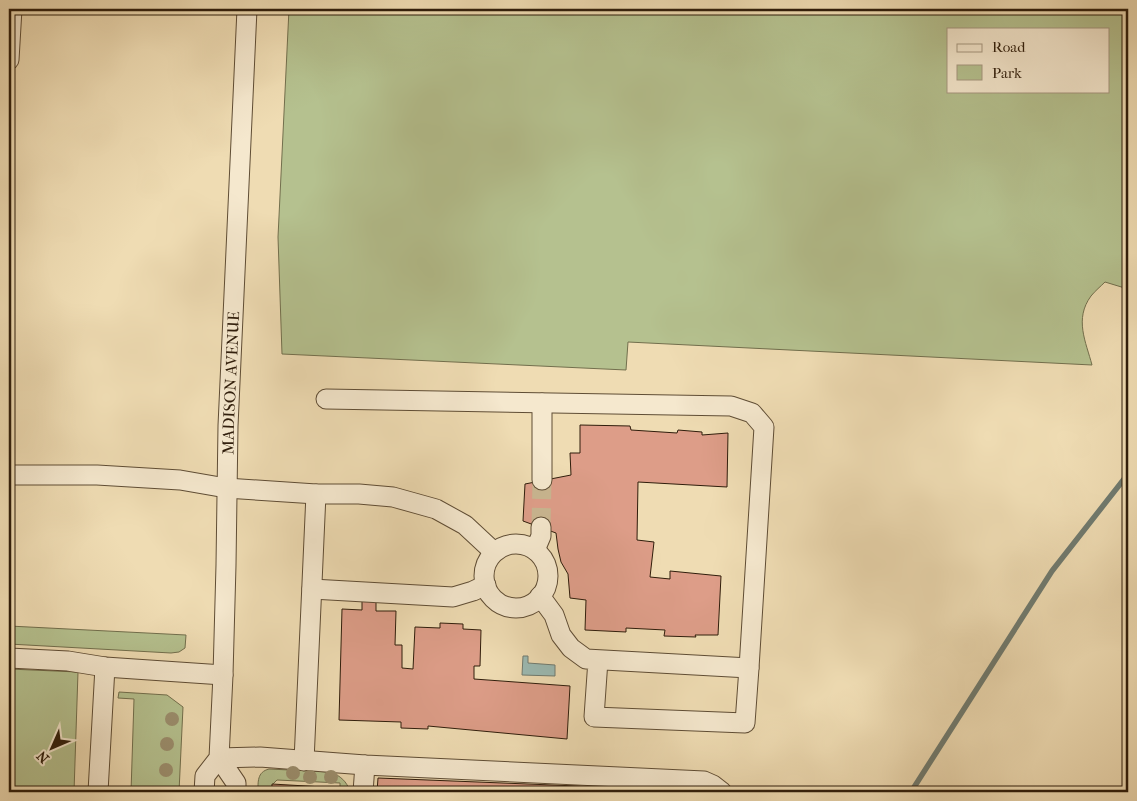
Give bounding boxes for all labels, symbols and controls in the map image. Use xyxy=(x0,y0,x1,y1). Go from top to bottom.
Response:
legend xyxy=(947,28,1110,92)
text: Road xyxy=(992,38,1026,56)
text: Park xyxy=(992,64,1022,82)
street label: MADISON AVENUE xyxy=(218,311,243,455)
north arrow xyxy=(28,724,78,774)
text: N xyxy=(33,747,53,767)

